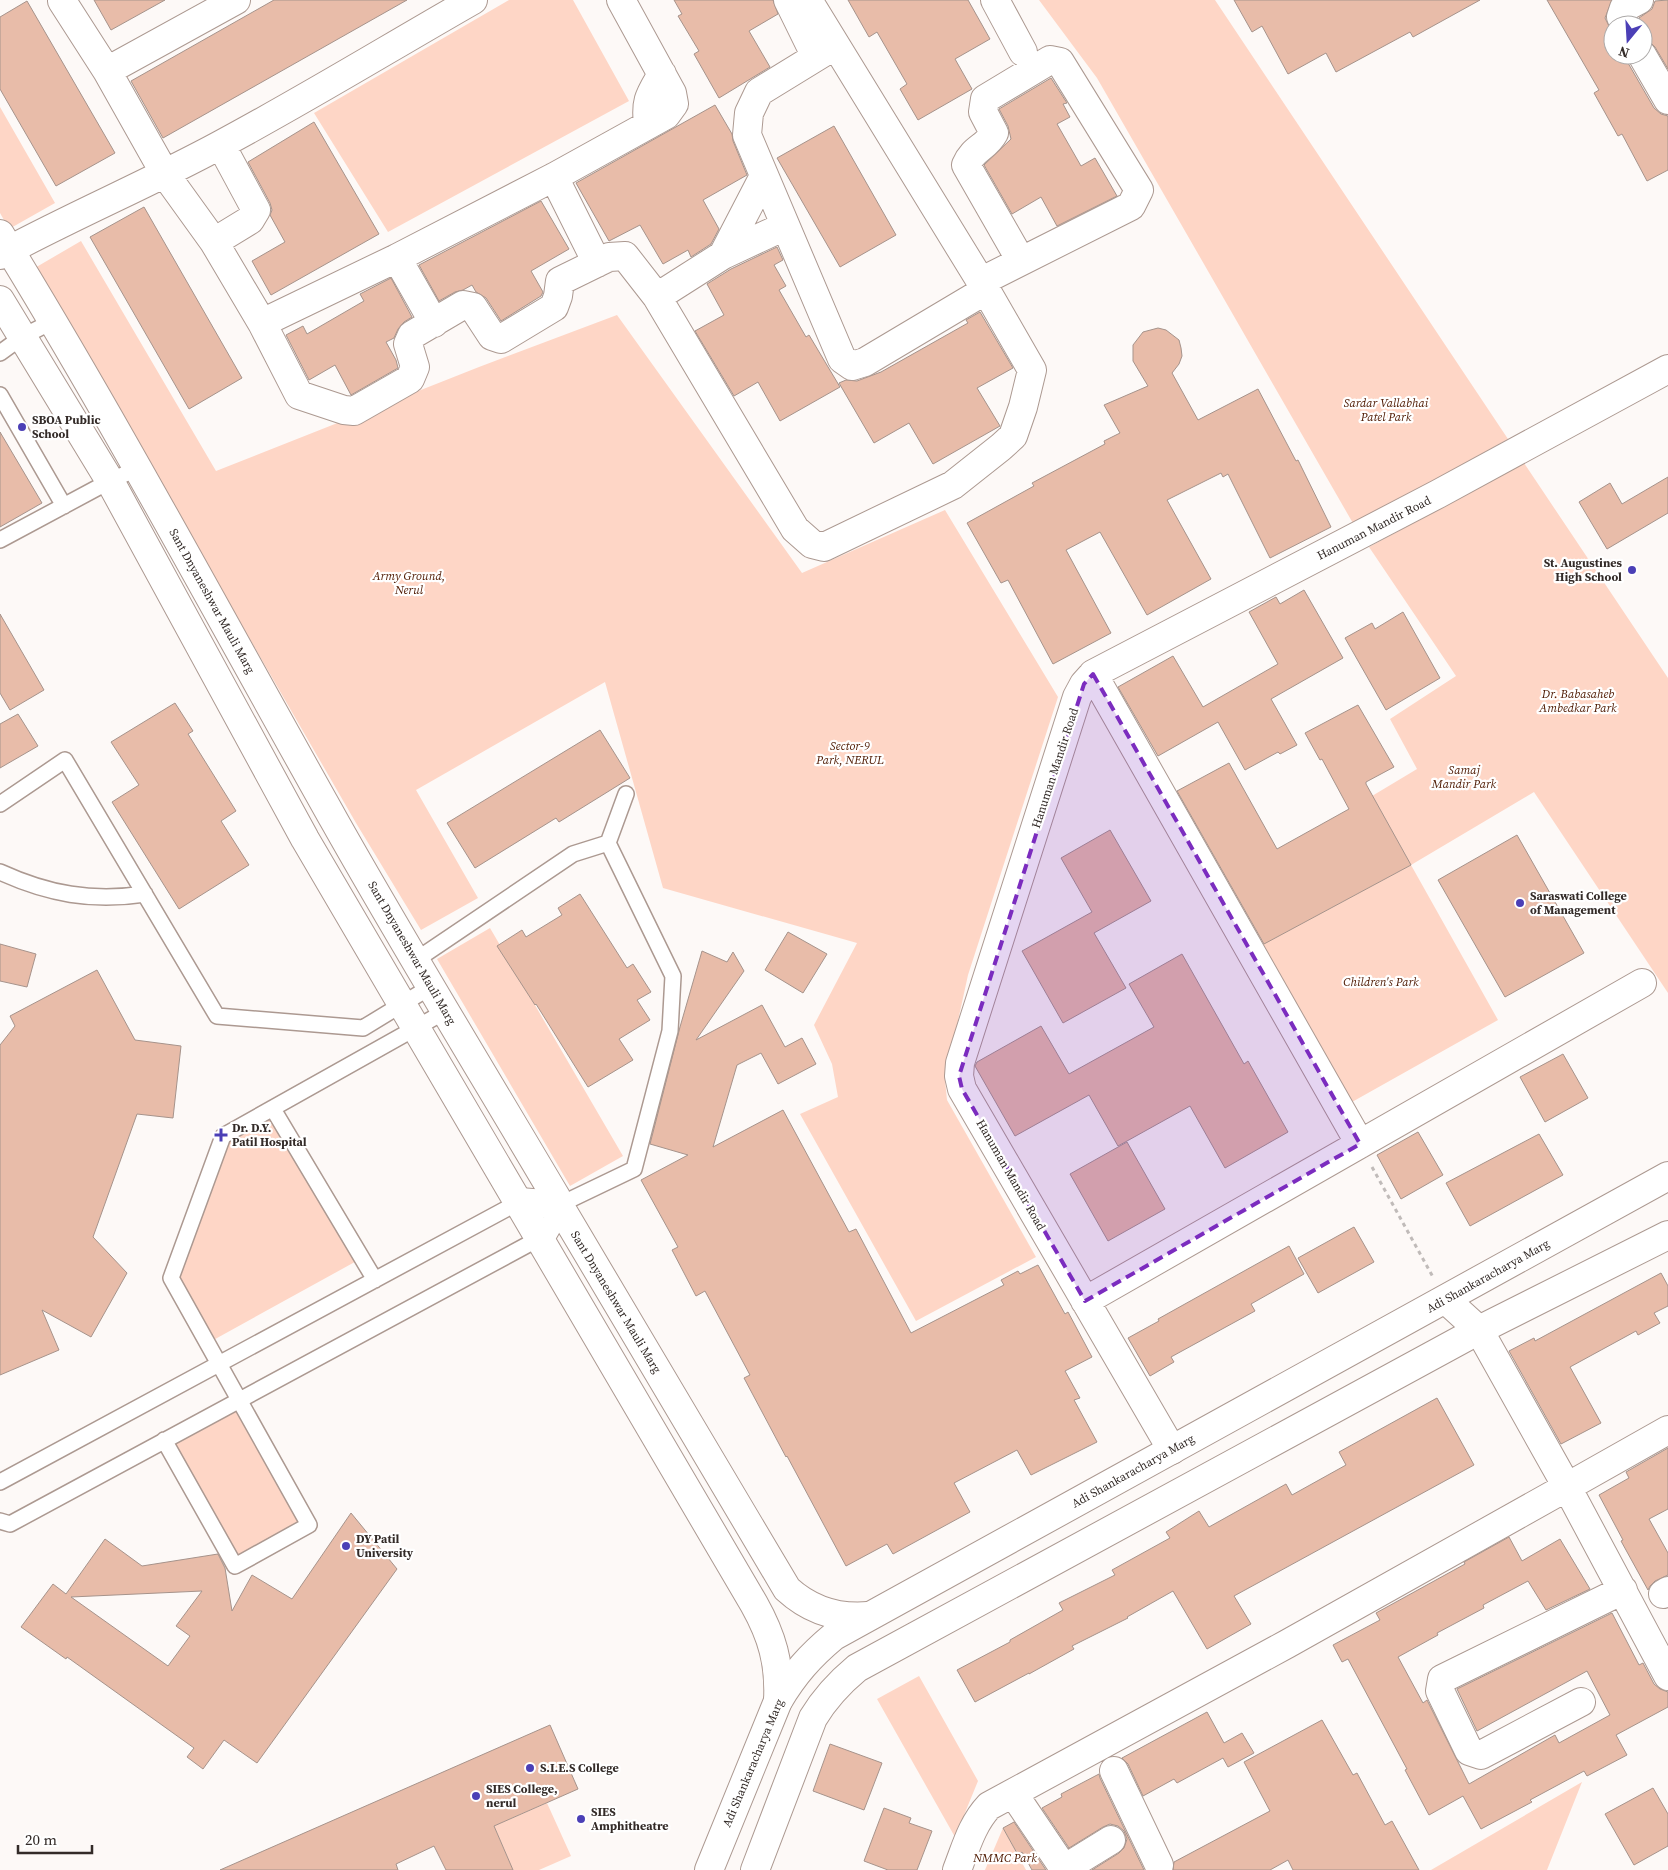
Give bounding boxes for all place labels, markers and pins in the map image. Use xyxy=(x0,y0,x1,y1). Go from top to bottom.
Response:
place label: SBOA Public School xyxy=(32,412,101,442)
marker: SBOA Public School xyxy=(16,421,28,433)
place label: St. Augustines High School xyxy=(1544,555,1623,585)
marker: St. Augustines High School xyxy=(1626,564,1638,576)
place label: Saraswati College of Management xyxy=(1530,888,1627,918)
marker: Saraswati College of Management xyxy=(1514,897,1526,909)
place label: Dr. D.Y. Patil Hospital xyxy=(232,1120,307,1150)
marker: Dr. D.Y. Patil Hospital xyxy=(214,1128,228,1142)
place label: DY Patil University xyxy=(356,1531,414,1561)
marker: DY Patil University xyxy=(340,1540,352,1552)
place label: S.I.E.S College xyxy=(540,1760,619,1776)
marker: S.I.E.S College xyxy=(524,1762,536,1774)
place label: SIES College, nerul xyxy=(486,1781,558,1811)
marker: SIES College, nerul xyxy=(470,1790,482,1802)
place label: SIES Amphitheatre xyxy=(591,1804,669,1834)
marker: SIES Amphitheatre xyxy=(575,1813,587,1825)

